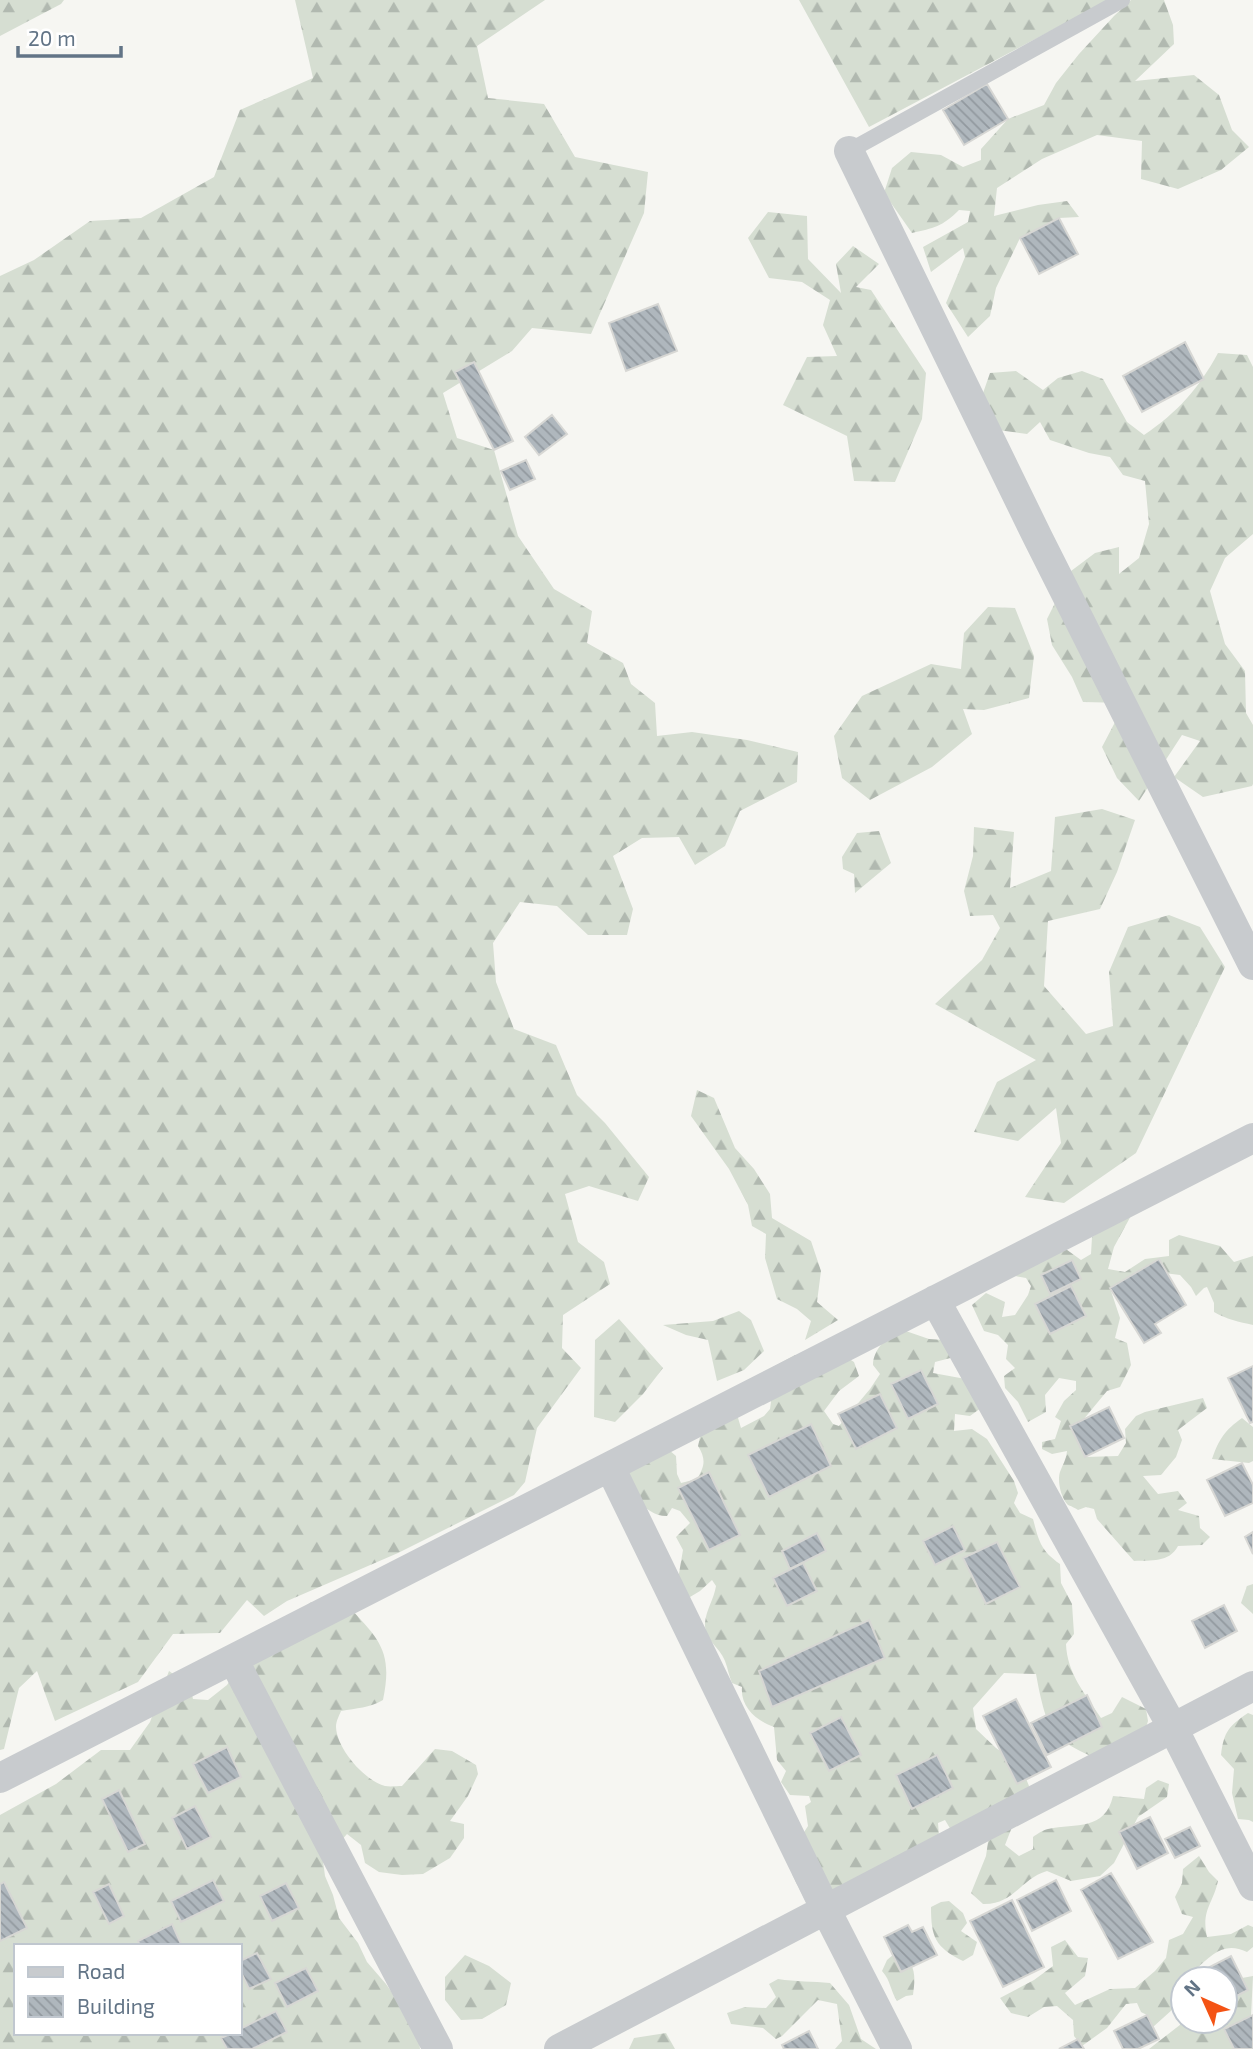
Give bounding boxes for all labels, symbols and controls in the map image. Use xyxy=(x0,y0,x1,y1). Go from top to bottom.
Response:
scale bar xyxy=(18,14,121,58)
text: 20 m xyxy=(28,25,76,50)
legend xyxy=(14,1944,242,2035)
text: Road xyxy=(77,1958,125,1983)
north arrow xyxy=(1169,1965,1239,2035)
text: N xyxy=(1179,1975,1205,2001)
text: Building xyxy=(77,1993,155,2018)

